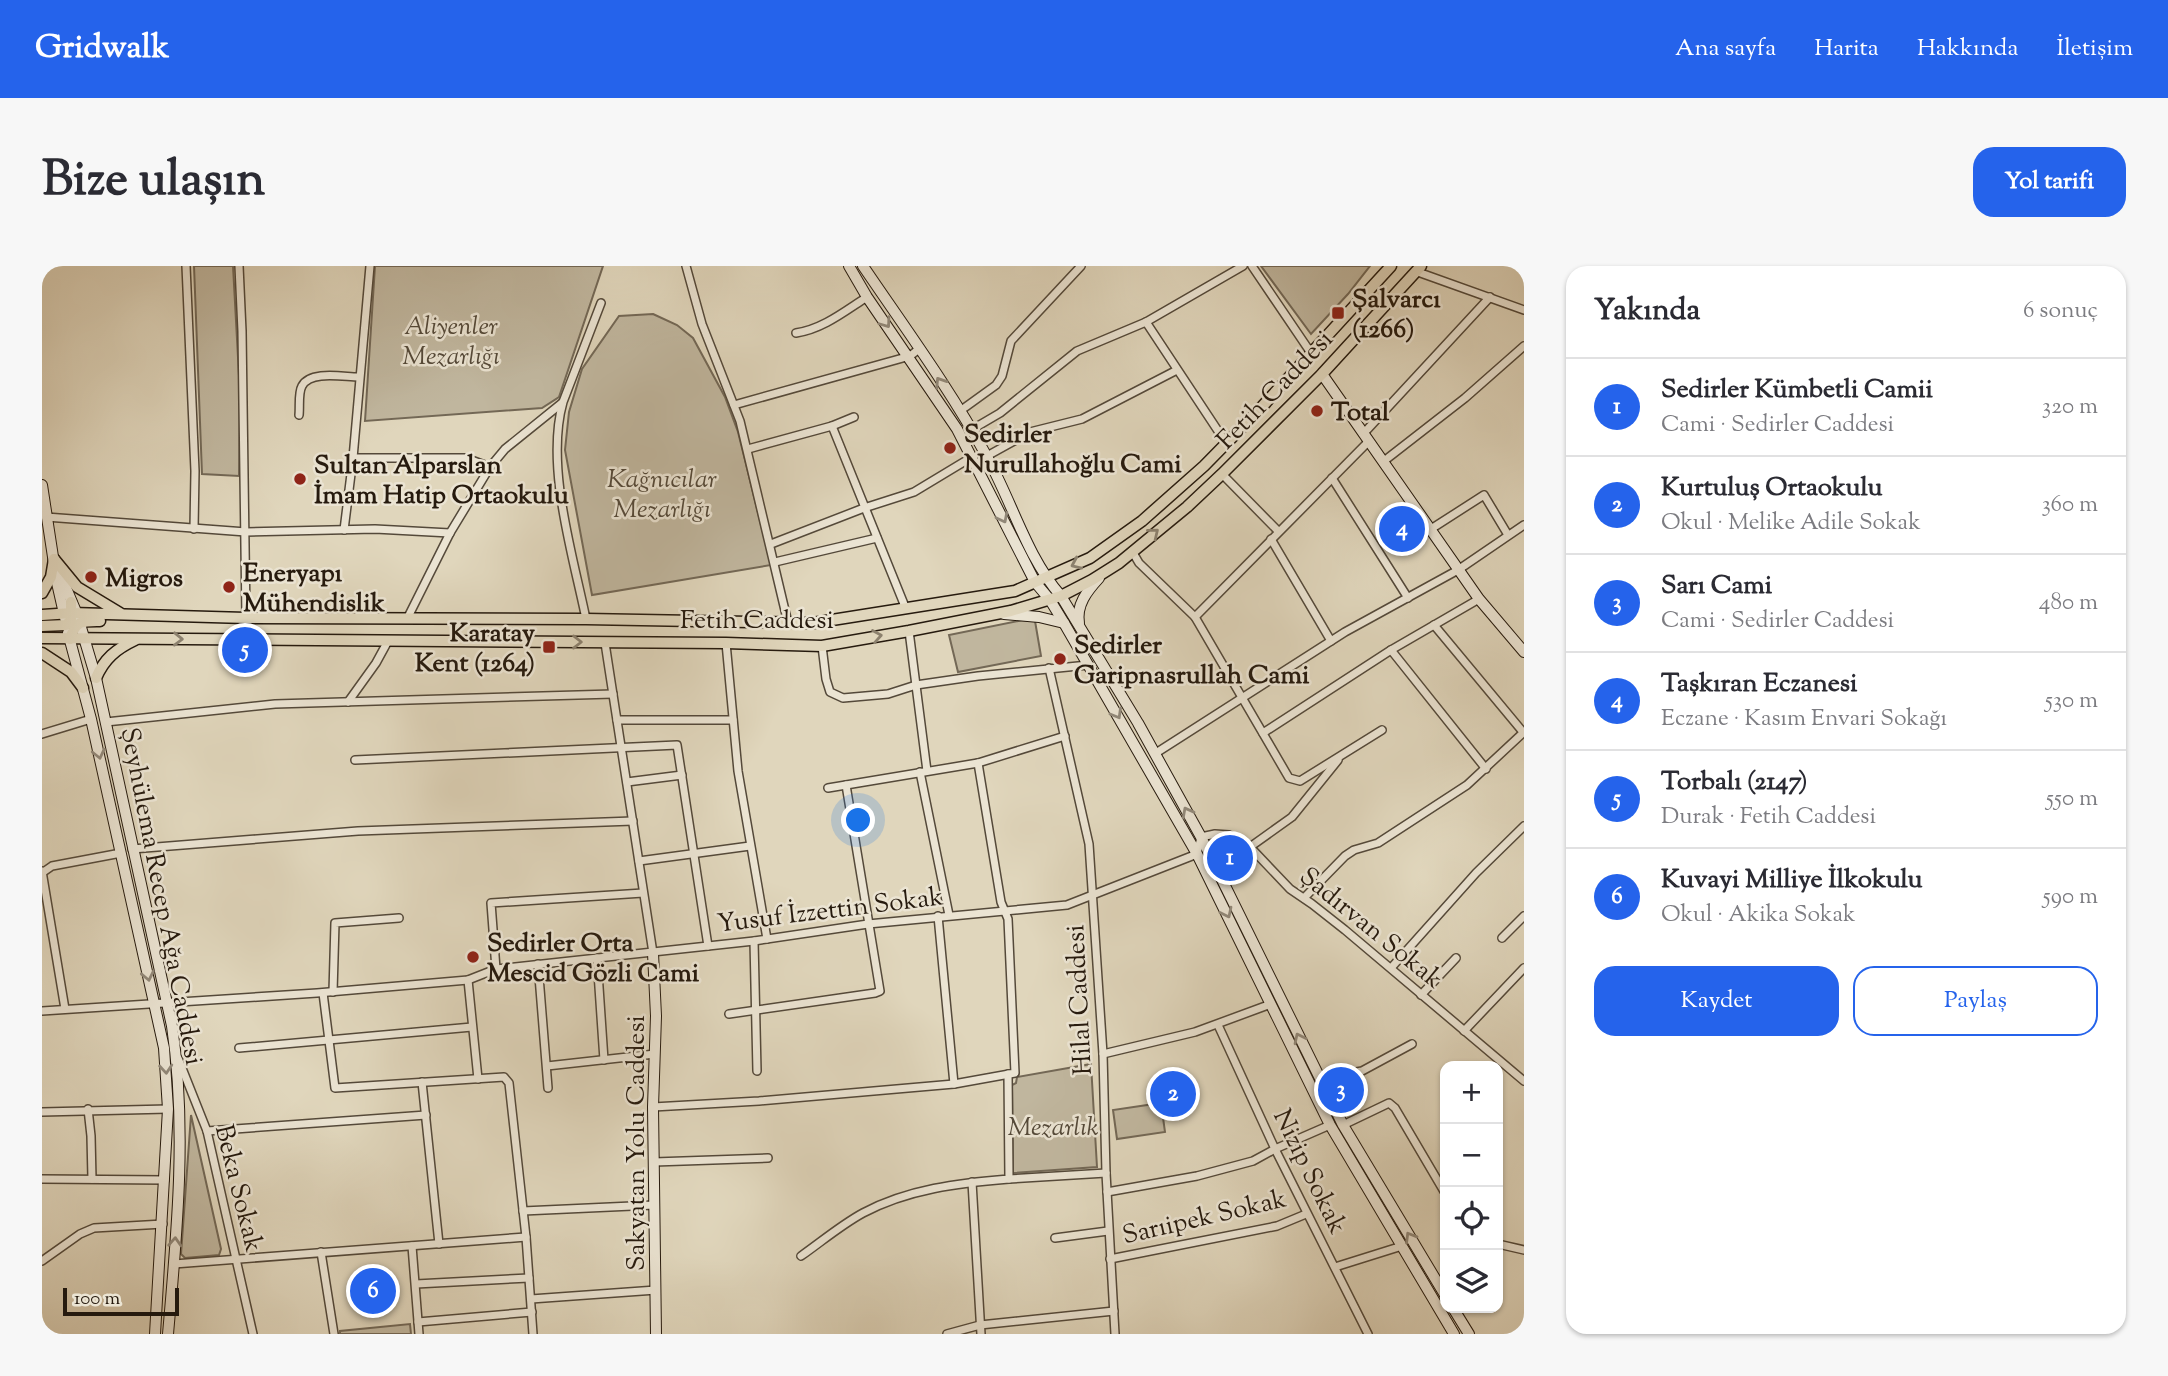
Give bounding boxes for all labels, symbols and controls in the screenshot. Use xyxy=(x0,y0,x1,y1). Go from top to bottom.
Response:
text: Gridwalk xyxy=(35,25,169,73)
text: Ana sayfa xyxy=(1675,32,1776,66)
text: Harita xyxy=(1814,32,1879,66)
text: Hakkında xyxy=(1917,32,2018,66)
text: İletişim xyxy=(2056,32,2133,66)
text: Bize ulaşın xyxy=(42,147,265,217)
button: Yol tarifi xyxy=(1973,147,2126,217)
place label: Şalvarcı (1266) xyxy=(1352,282,1441,349)
text: Yakında xyxy=(1594,290,1700,333)
text: 6 sonuç xyxy=(2023,295,2098,328)
marker: Şalvarcı (1266) xyxy=(1330,305,1346,321)
park label: Aliyenler Mezarlığı xyxy=(402,309,500,376)
one-way arrow xyxy=(878,315,890,328)
street label: Fetih Caddesi xyxy=(1209,323,1343,459)
text: Sedirler Kümbetli Camii xyxy=(1661,372,1933,409)
one-way arrow xyxy=(936,377,949,390)
text: 1 xyxy=(1613,391,1621,424)
text: 320 m xyxy=(2042,391,2098,424)
place label: Total xyxy=(1331,395,1390,432)
marker: Total xyxy=(1309,403,1325,419)
text: Cami · Sedirler Caddesi xyxy=(1661,409,1894,442)
place label: Sedirler Nurullahoğlu Cami xyxy=(964,417,1182,484)
marker: Sedirler Nurullahoğlu Cami xyxy=(942,440,958,456)
place label: Sultan Alparslan İmam Hatip Ortaokulu xyxy=(314,448,569,515)
park label: Kağnıcılar Mezarlığı xyxy=(607,462,717,529)
text: Kurtuluş Ortaokulu xyxy=(1661,470,1882,507)
marker: Sultan Alparslan İmam Hatip Ortaokulu xyxy=(292,471,308,487)
text: 2 xyxy=(1612,489,1622,522)
text: 360 m xyxy=(2041,489,2098,522)
pin: 4 xyxy=(1379,503,1425,555)
text: Okul · Melike Adile Sokak xyxy=(1661,507,1921,540)
one-way arrow xyxy=(994,511,1008,523)
one-way arrow xyxy=(1146,529,1159,541)
place label: Eneryapı Mühendislik xyxy=(243,556,386,623)
one-way arrow xyxy=(1071,556,1084,570)
place label: Migros xyxy=(105,561,183,598)
text: Sarı Cami xyxy=(1661,568,1772,605)
marker: Migros xyxy=(83,569,99,585)
marker: Eneryapı Mühendislik xyxy=(221,579,237,595)
text: 3 xyxy=(1612,587,1622,620)
text: 480 m xyxy=(2039,587,2098,620)
street label: Fetih Caddesi xyxy=(680,603,834,640)
text: Cami · Sedirler Caddesi xyxy=(1661,605,1894,638)
place label: Karatay Kent (1264) xyxy=(415,616,535,683)
pin: 5 xyxy=(222,624,268,676)
place label: Sedirler Garipnasrullah Cami xyxy=(1074,628,1310,695)
one-way arrow xyxy=(872,629,883,644)
one-way arrow xyxy=(174,631,184,647)
one-way arrow xyxy=(573,634,583,650)
marker: Karatay Kent (1264) xyxy=(541,639,557,655)
marker: Sedirler Garipnasrullah Cami xyxy=(1052,651,1068,667)
text: Taşkıran Eczanesi xyxy=(1661,666,1857,703)
text: 4 xyxy=(1611,685,1623,718)
text: 530 m xyxy=(2045,685,2098,718)
text: Eczane · Kasım Envari Sokağı xyxy=(1661,703,1947,736)
one-way arrow xyxy=(1109,707,1122,720)
street label: Şeyhülema Recep Ağa Caddesi xyxy=(110,724,211,1069)
one-way arrow xyxy=(91,748,105,760)
text: Torbalı (2147) xyxy=(1661,764,1807,801)
text: 5 xyxy=(1613,783,1621,816)
text: 550 m xyxy=(2046,783,2098,816)
text: Durak · Fetih Caddesi xyxy=(1661,801,1876,834)
your location xyxy=(841,803,875,837)
one-way arrow xyxy=(1182,807,1195,819)
pin: 1 xyxy=(1207,832,1253,884)
street label: Şadırvan Sokak xyxy=(1291,859,1450,998)
text: Kuvayi Milliye İlkokulu xyxy=(1661,862,1923,899)
street label: Yusuf İzzettin Sokak xyxy=(715,879,946,944)
text: 6 xyxy=(1611,881,1623,914)
text: 590 m xyxy=(2043,881,2098,914)
text: Okul · Akika Sokak xyxy=(1661,899,1856,932)
one-way arrow xyxy=(1218,906,1232,918)
street label: Hilal Caddesi xyxy=(1058,924,1103,1076)
place label: Sedirler Orta Mescid Gözli Cami xyxy=(487,926,700,993)
marker: Sedirler Orta Mescid Gözli Cami xyxy=(465,949,481,965)
button: Kaydet xyxy=(1594,966,1839,1036)
button: Paylaş xyxy=(1853,966,2098,1036)
one-way arrow xyxy=(140,970,155,982)
street label: Sakyatan Yolu Caddesi xyxy=(619,1015,656,1271)
one-way arrow xyxy=(1294,1033,1308,1045)
map controls xyxy=(1440,1061,1503,1313)
button: + xyxy=(1440,1061,1503,1124)
one-way arrow xyxy=(158,1064,173,1075)
pin: 3 xyxy=(1318,1064,1364,1116)
pin: 2 xyxy=(1150,1068,1196,1120)
street label: Nizip Sokak xyxy=(1263,1103,1355,1241)
park label: Mezarlık xyxy=(1007,1110,1099,1147)
street label: Beka Sokak xyxy=(204,1121,271,1256)
button: − xyxy=(1440,1124,1503,1187)
street label: Sarıipek Sokak xyxy=(1119,1182,1290,1255)
button: locate xyxy=(1440,1187,1503,1250)
one-way arrow xyxy=(1405,1231,1418,1244)
one-way arrow xyxy=(168,1236,183,1247)
button: layers xyxy=(1440,1250,1503,1313)
pin: 6 xyxy=(350,1265,396,1317)
scale bar xyxy=(63,1285,178,1317)
text: 100 m xyxy=(74,1286,120,1313)

